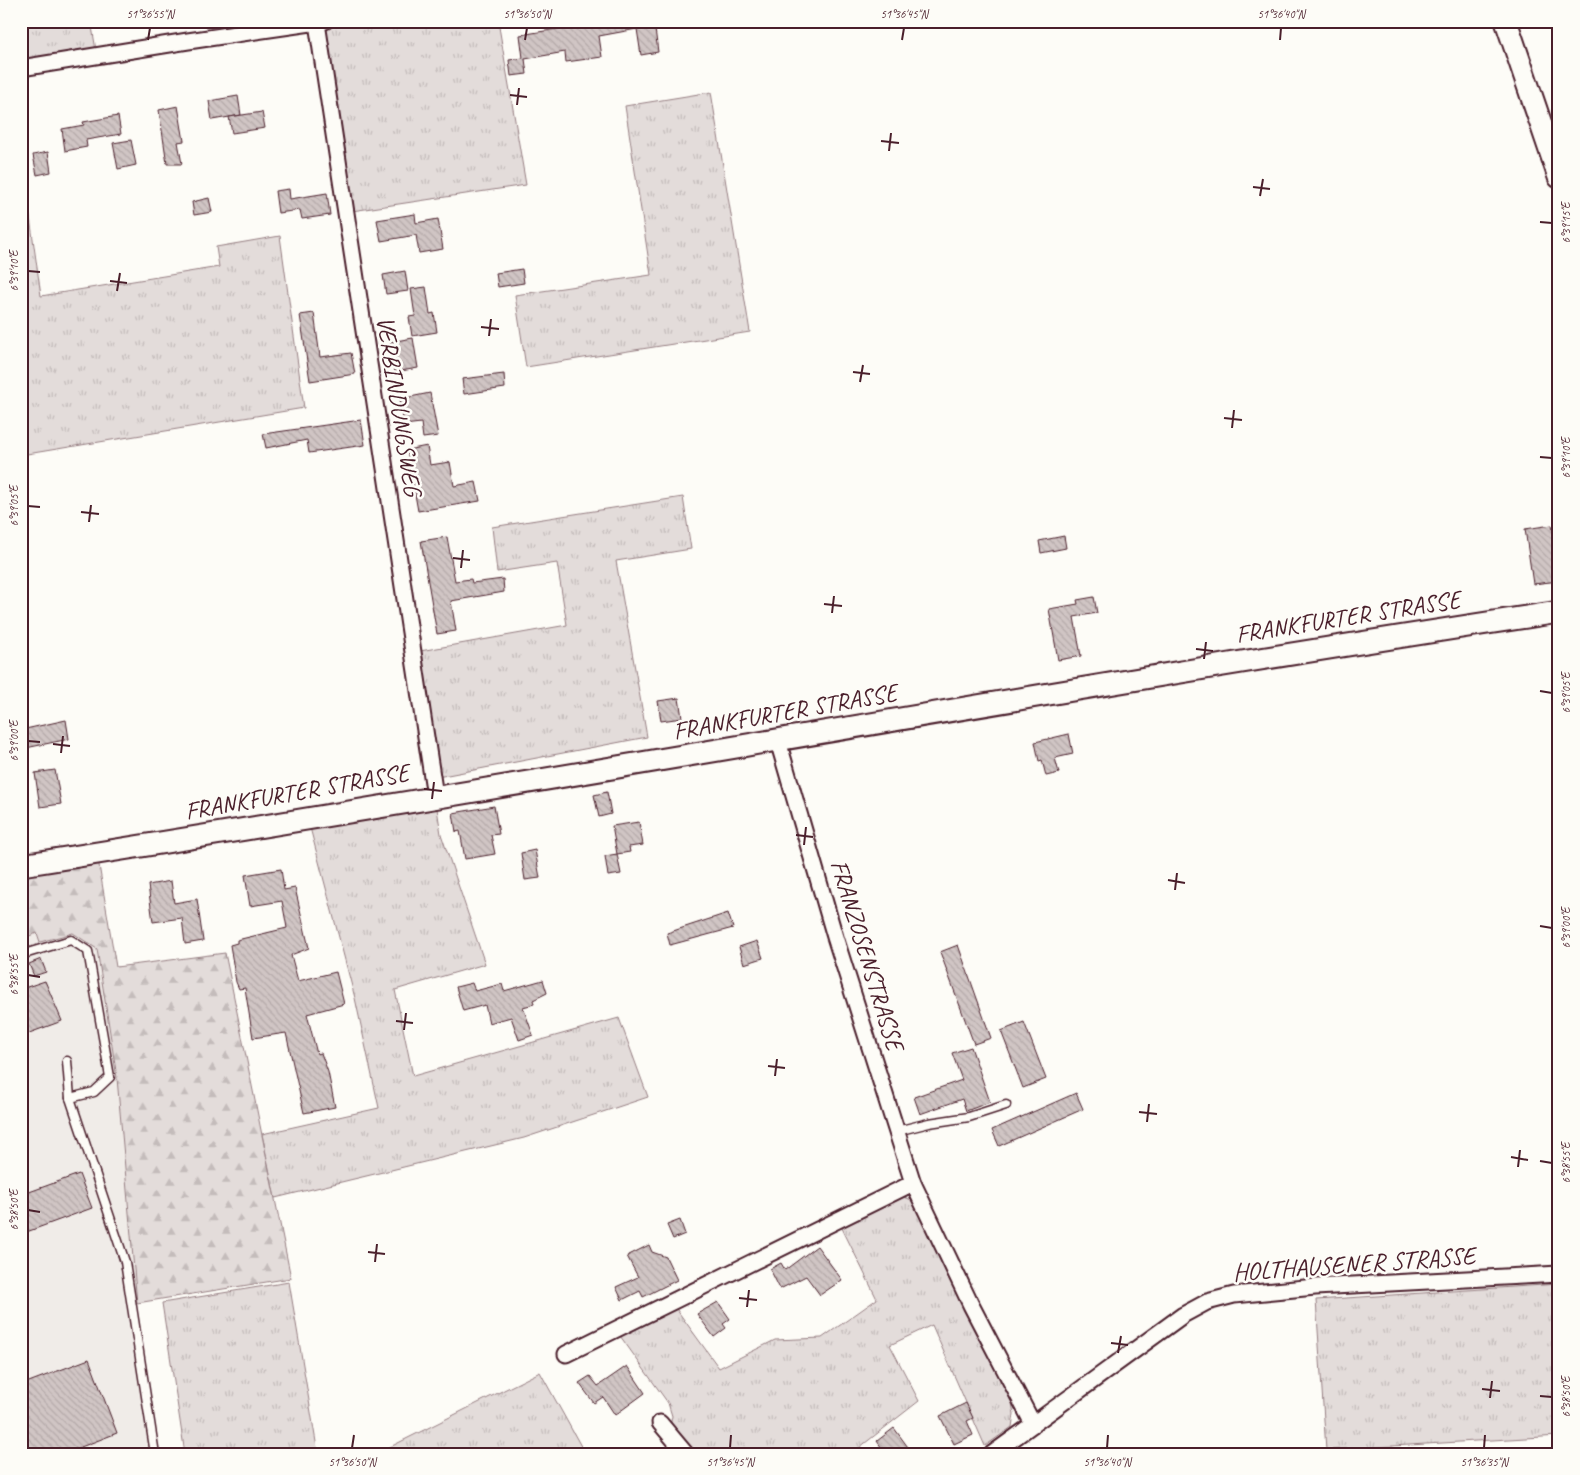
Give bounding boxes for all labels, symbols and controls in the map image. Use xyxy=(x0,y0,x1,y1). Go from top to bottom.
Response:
text: 51°36'55"N xyxy=(126,6,175,22)
text: 51°36'50"N xyxy=(503,6,552,22)
text: 51°36'45"N xyxy=(880,6,929,22)
text: 51°36'40"N xyxy=(1257,6,1306,22)
text: 6°39'15"E xyxy=(1558,201,1574,244)
text: 6°39'10"E xyxy=(6,249,22,292)
street label: VERBINDUNGSWEG xyxy=(369,314,429,501)
text: 6°39'10"E xyxy=(1558,436,1574,479)
text: 6°39'05"E xyxy=(6,484,22,527)
street label: FRANKFURTER STRASSE xyxy=(1233,583,1466,651)
text: 6°39'05"E xyxy=(1558,671,1574,714)
street label: FRANKFURTER STRASSE xyxy=(671,676,903,747)
text: 6°39'00"E xyxy=(6,719,22,762)
street label: FRANKFURTER STRASSE xyxy=(183,756,415,827)
street label: FRANZOSENSTRASSE xyxy=(823,856,912,1057)
text: 6°39'00"E xyxy=(1558,906,1574,949)
text: 6°38'55"E xyxy=(6,953,22,996)
text: 6°38'55"E xyxy=(1558,1141,1574,1184)
text: 6°38'50"E xyxy=(6,1188,22,1231)
street label: HOLTHAUSENER STRASSE xyxy=(1232,1239,1479,1288)
text: 6°38'50"E xyxy=(1558,1375,1574,1418)
text: 51°36'50"N xyxy=(328,1454,377,1470)
text: 51°36'45"N xyxy=(706,1454,755,1470)
text: 51°36'40"N xyxy=(1083,1454,1132,1470)
text: 51°36'35"N xyxy=(1460,1454,1509,1470)

